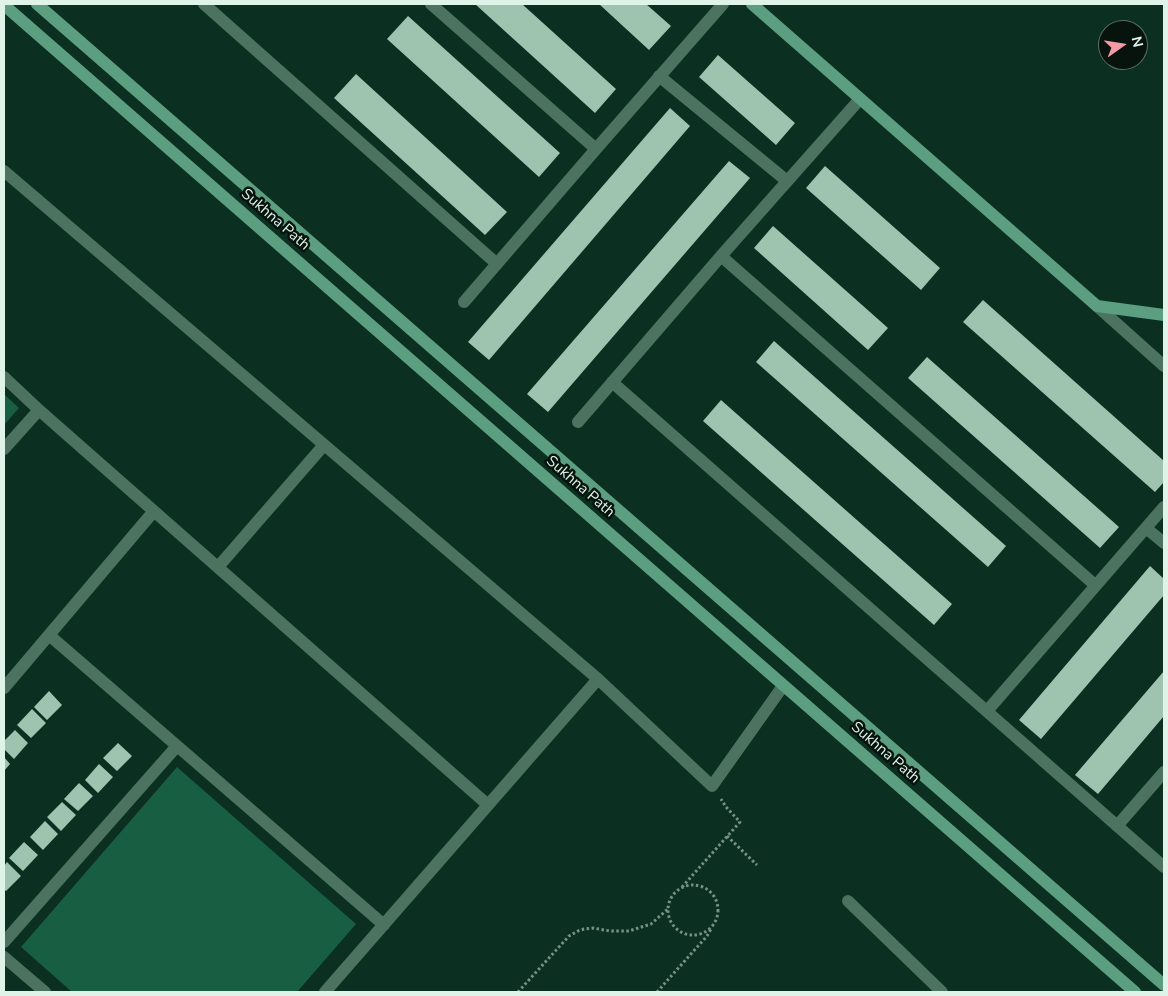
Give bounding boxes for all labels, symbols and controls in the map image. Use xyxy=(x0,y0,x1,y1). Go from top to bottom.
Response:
north arrow xyxy=(1098,20,1148,70)
text: N xyxy=(1127,34,1148,49)
street label: Sukhna Path xyxy=(237,185,313,255)
street label: Sukhna Path xyxy=(542,452,618,522)
street label: Sukhna Path xyxy=(847,718,923,788)

